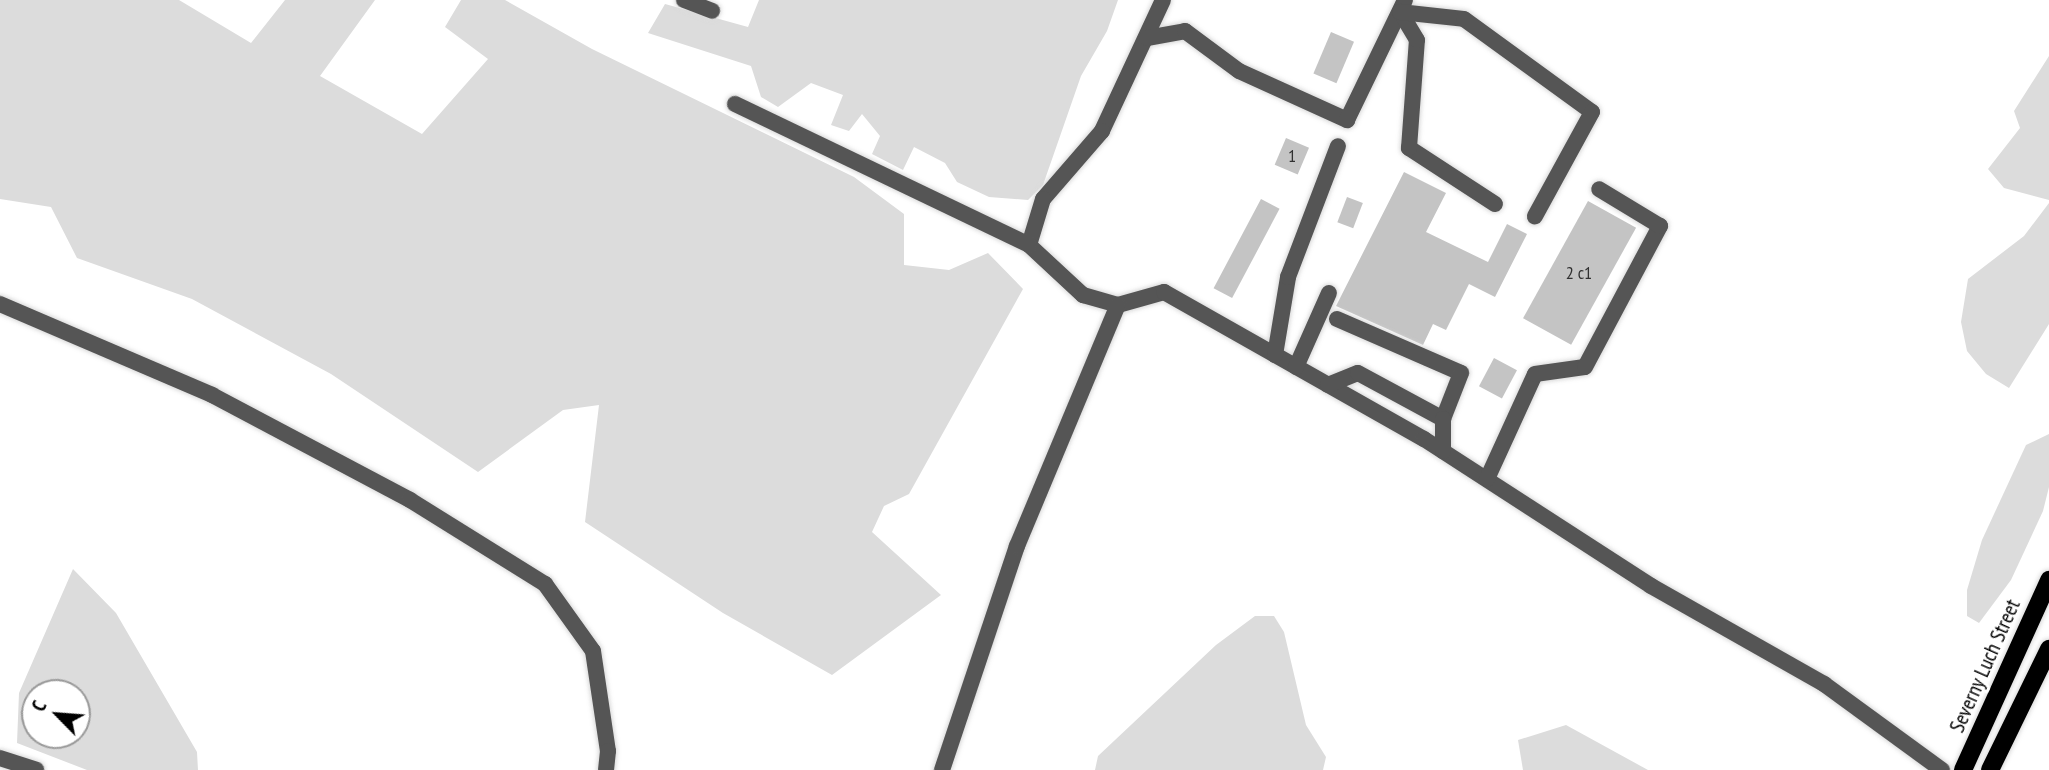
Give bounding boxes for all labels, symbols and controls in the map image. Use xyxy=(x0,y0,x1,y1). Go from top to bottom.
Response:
house number: 1 xyxy=(1288,145,1296,167)
house number: 2 с1 xyxy=(1566,262,1592,284)
street label: Severny Luch Street xyxy=(1944,595,2026,737)
north arrow xyxy=(21,679,91,749)
text: С xyxy=(26,697,51,715)

